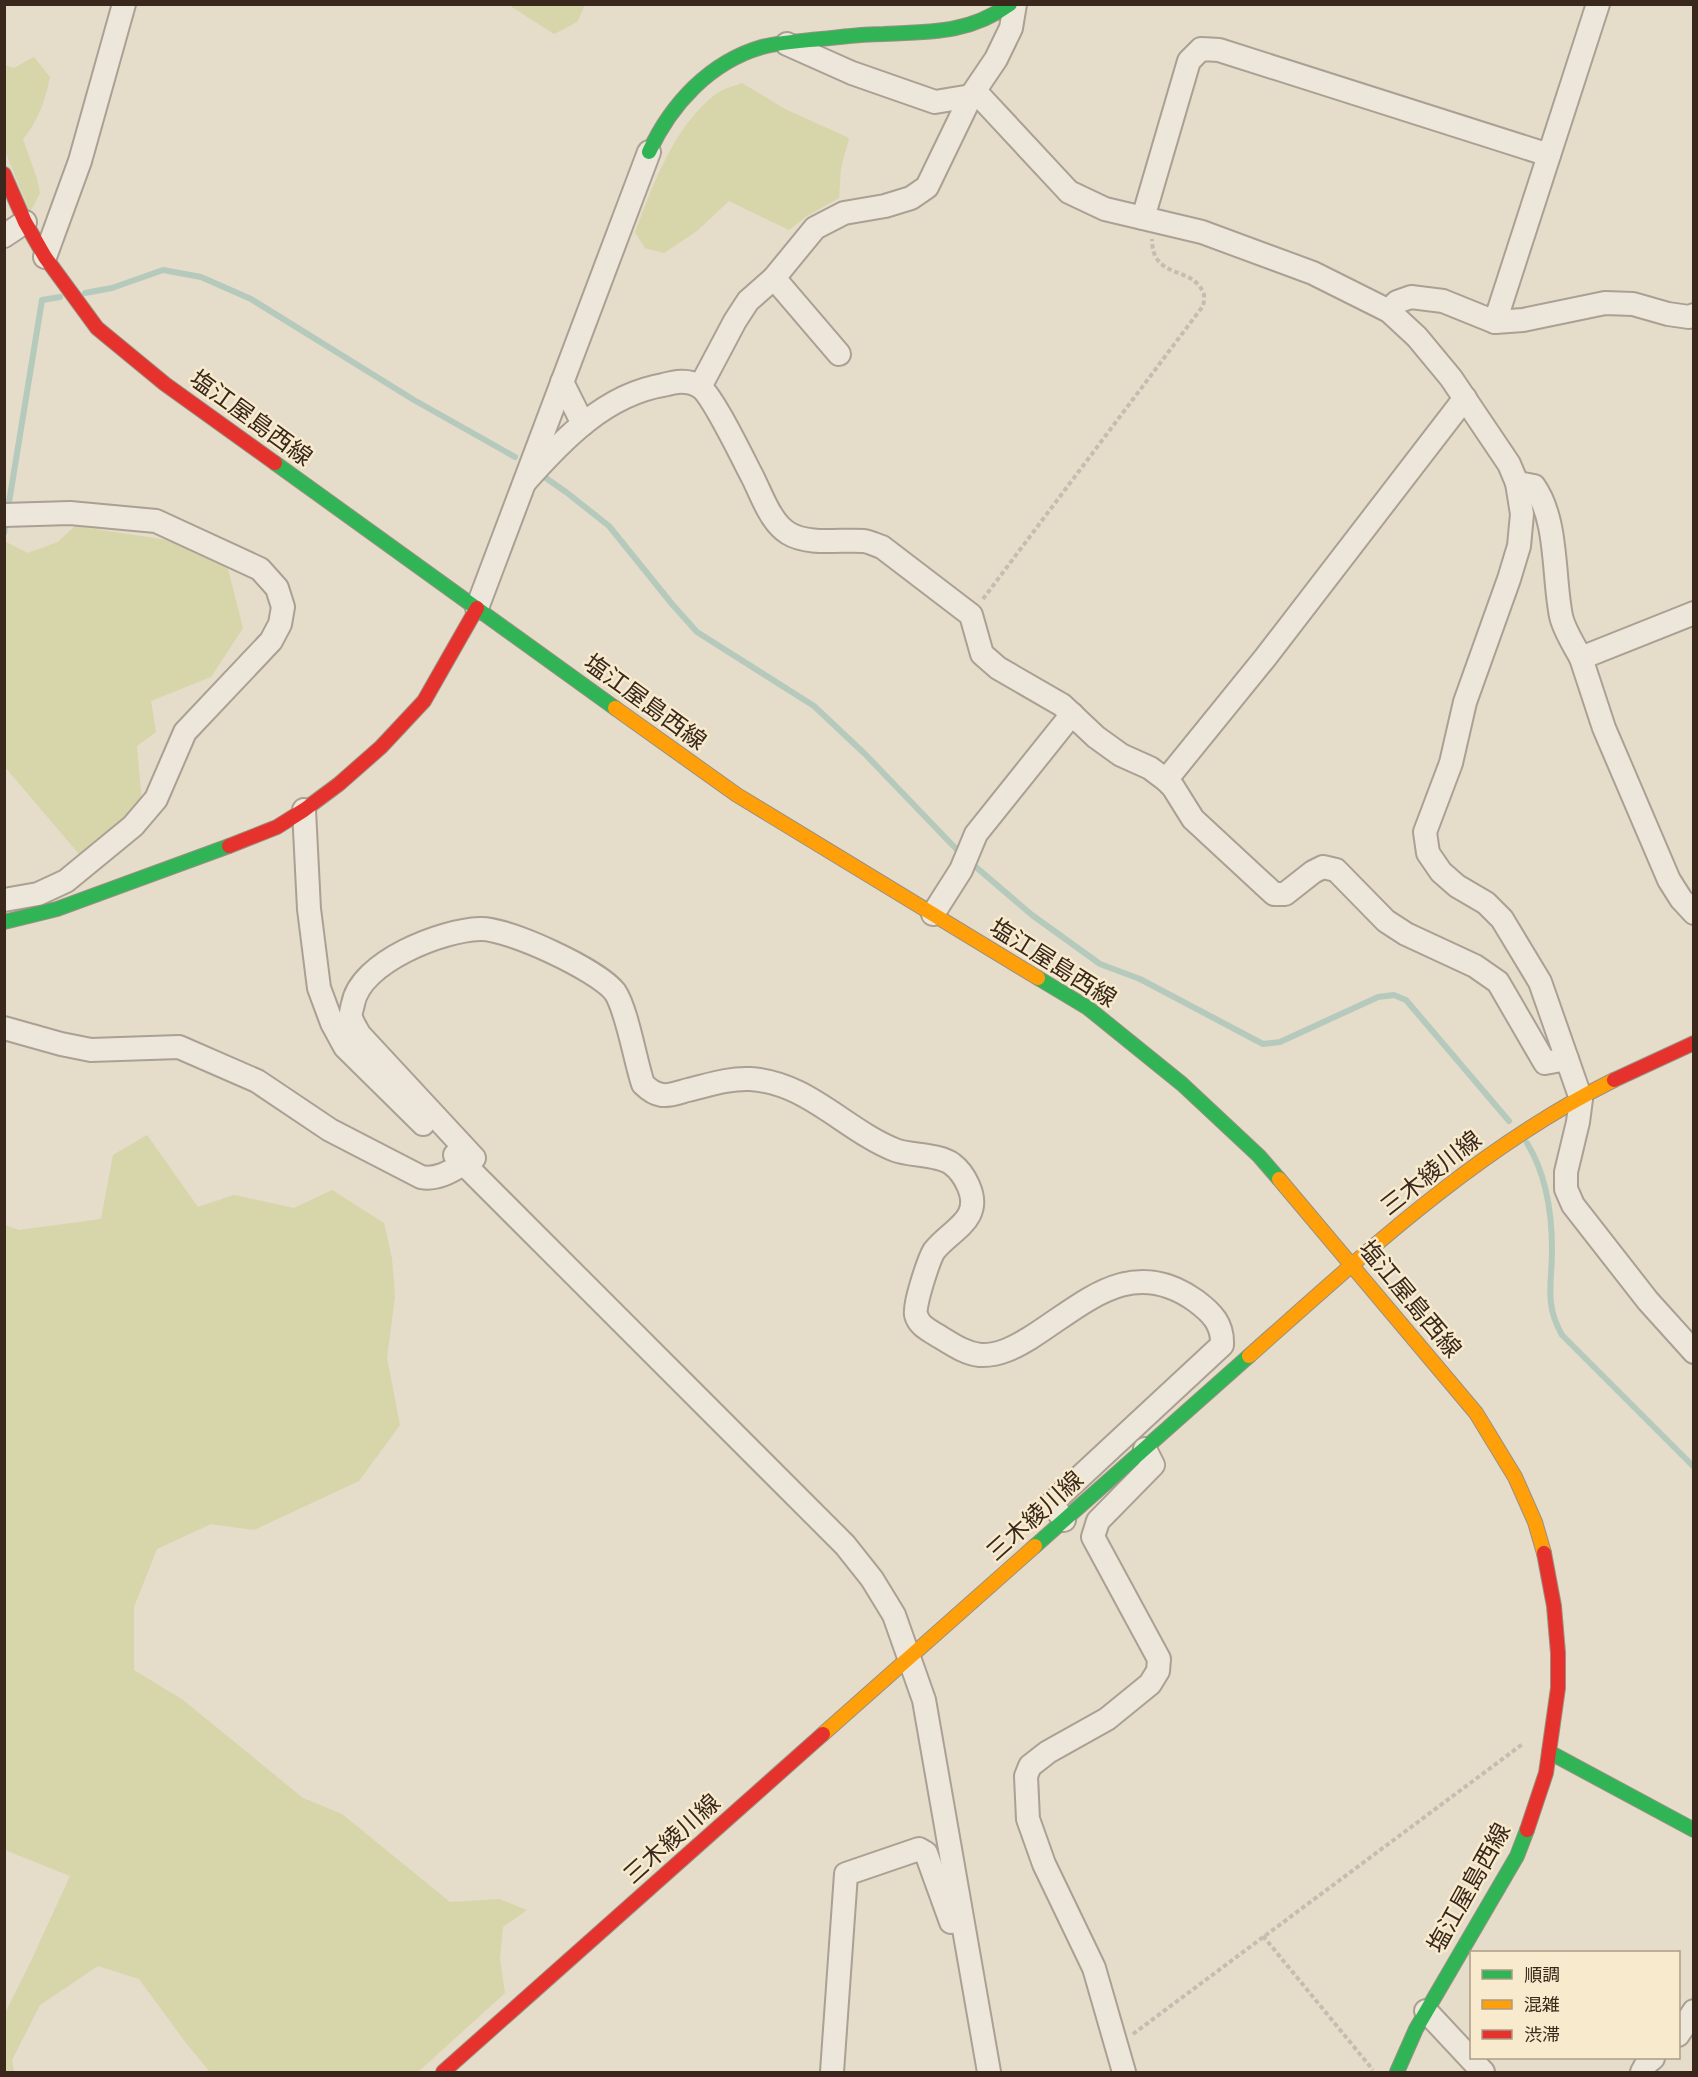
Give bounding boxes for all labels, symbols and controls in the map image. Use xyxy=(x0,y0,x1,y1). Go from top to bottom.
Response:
street label: 塩江屋島西線 xyxy=(185,364,318,472)
street label: 塩江屋島西線 xyxy=(579,648,712,756)
street label: 塩江屋島西線 xyxy=(985,912,1122,1013)
street label: 三木綾川線 xyxy=(1374,1124,1487,1221)
street label: 塩江屋島西線 xyxy=(1353,1234,1468,1363)
street label: 三木綾川線 xyxy=(980,1465,1089,1567)
street label: 三木綾川線 xyxy=(617,1788,726,1890)
street label: 塩江屋島西線 xyxy=(1421,1818,1516,1958)
legend xyxy=(1470,1951,1680,2059)
text: 順調 xyxy=(1524,1964,1560,1986)
text: 混雑 xyxy=(1524,1994,1560,2016)
text: 渋滞 xyxy=(1524,2024,1560,2046)

